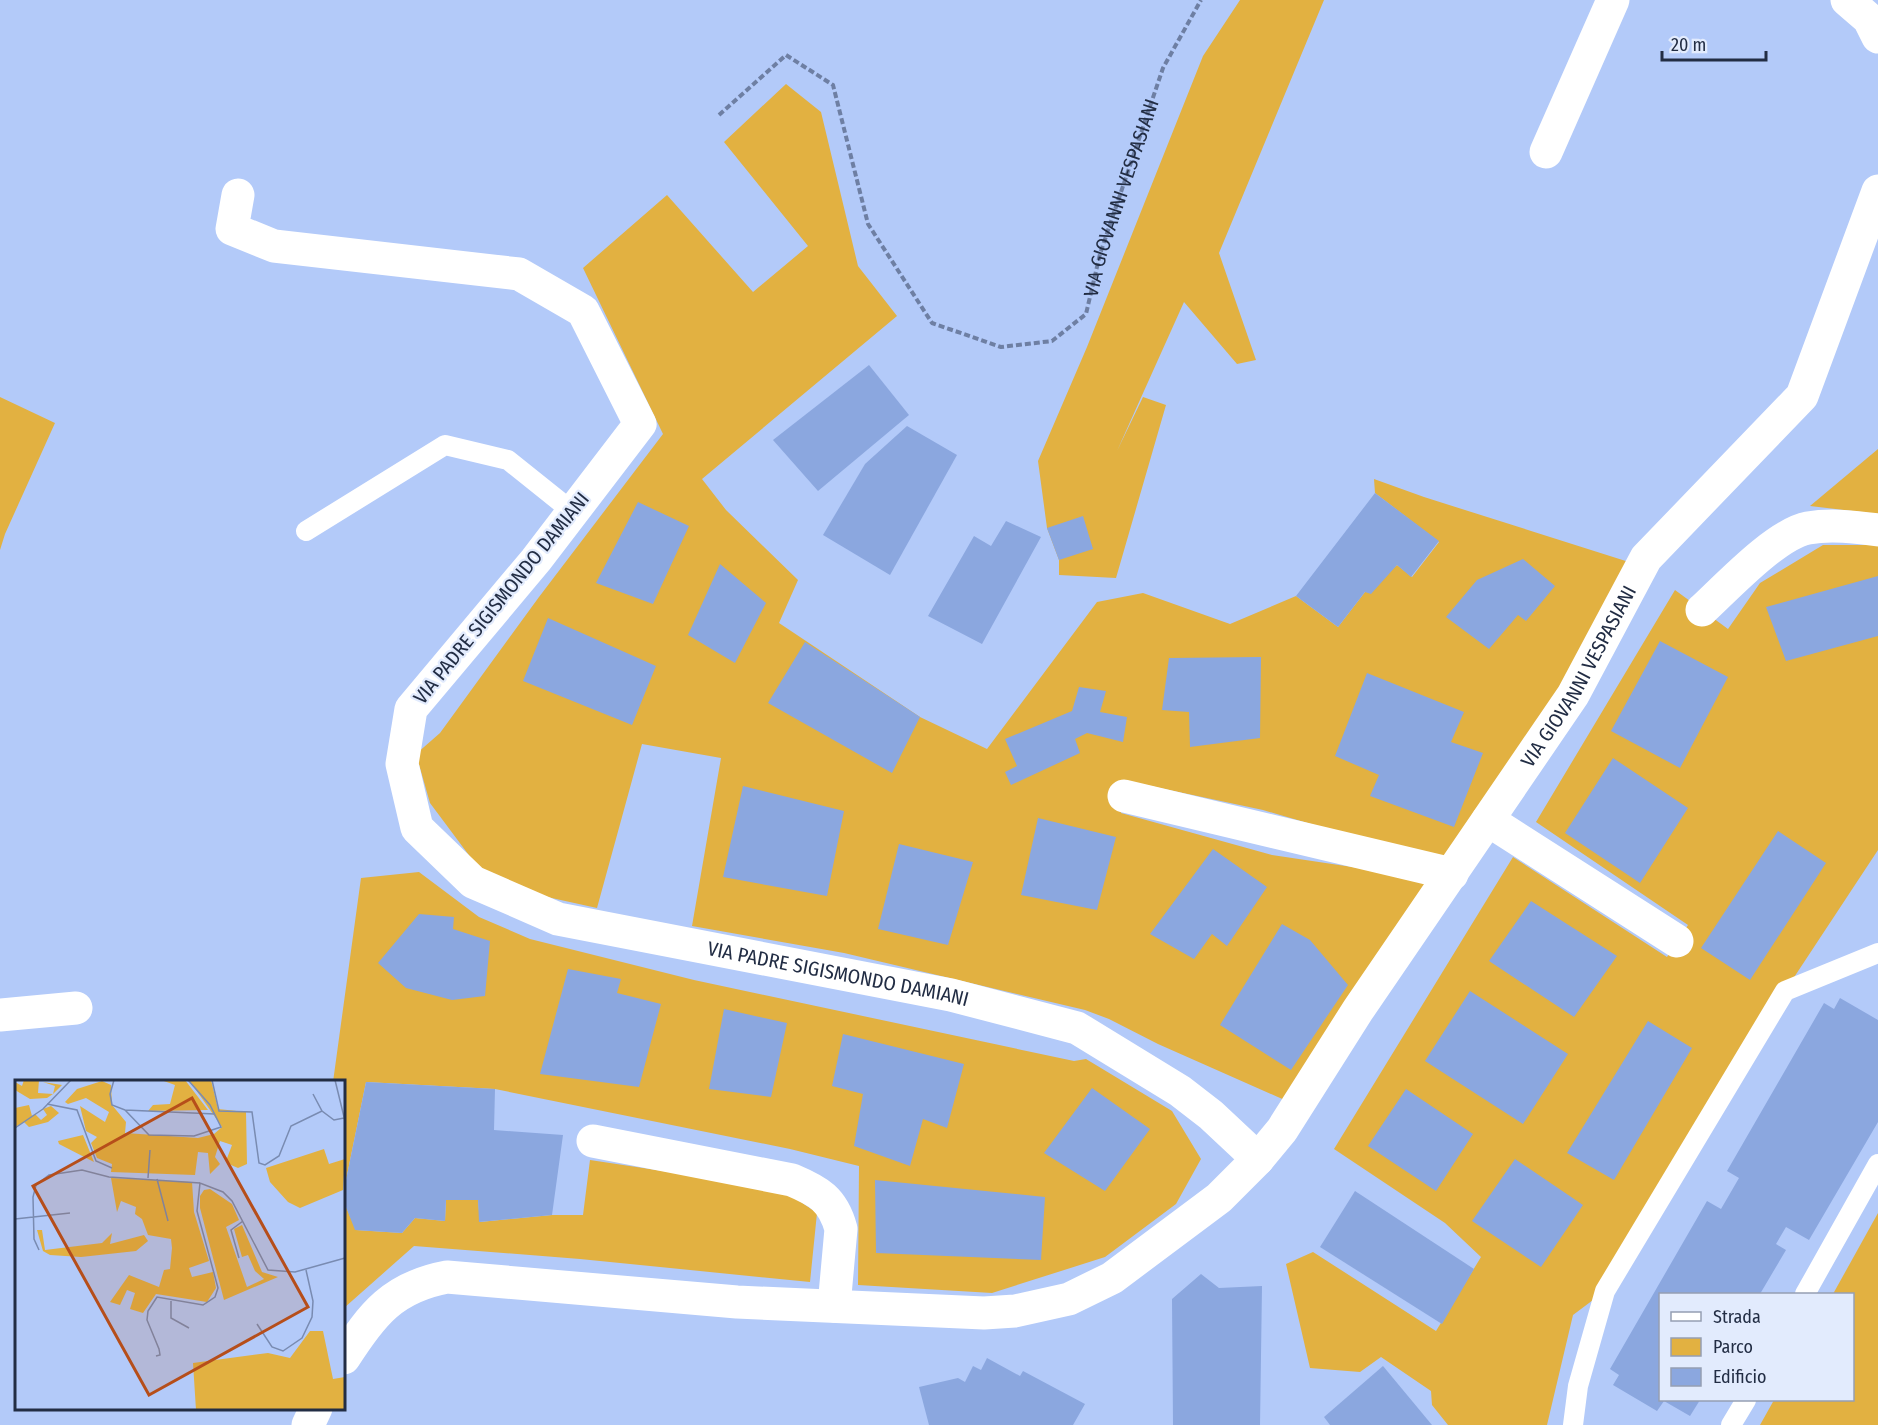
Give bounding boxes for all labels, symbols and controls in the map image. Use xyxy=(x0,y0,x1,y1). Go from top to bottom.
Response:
scale bar xyxy=(1662,24,1766,62)
text: 20 m xyxy=(1671,34,1706,56)
street label: VIA GIOVANNI VESPASIANI xyxy=(1078,96,1164,299)
street label: VIA PADRE SIGISMONDO DAMIANI xyxy=(408,487,594,709)
street label: VIA GIOVANNI VESPASIANI xyxy=(1515,581,1641,771)
street label: VIA PADRE SIGISMONDO DAMIANI xyxy=(706,936,971,1011)
inset map xyxy=(15,1080,345,1410)
legend xyxy=(1659,1293,1854,1401)
text: Strada xyxy=(1713,1306,1761,1328)
text: Parco xyxy=(1713,1336,1753,1358)
text: Edificio xyxy=(1713,1366,1766,1388)

